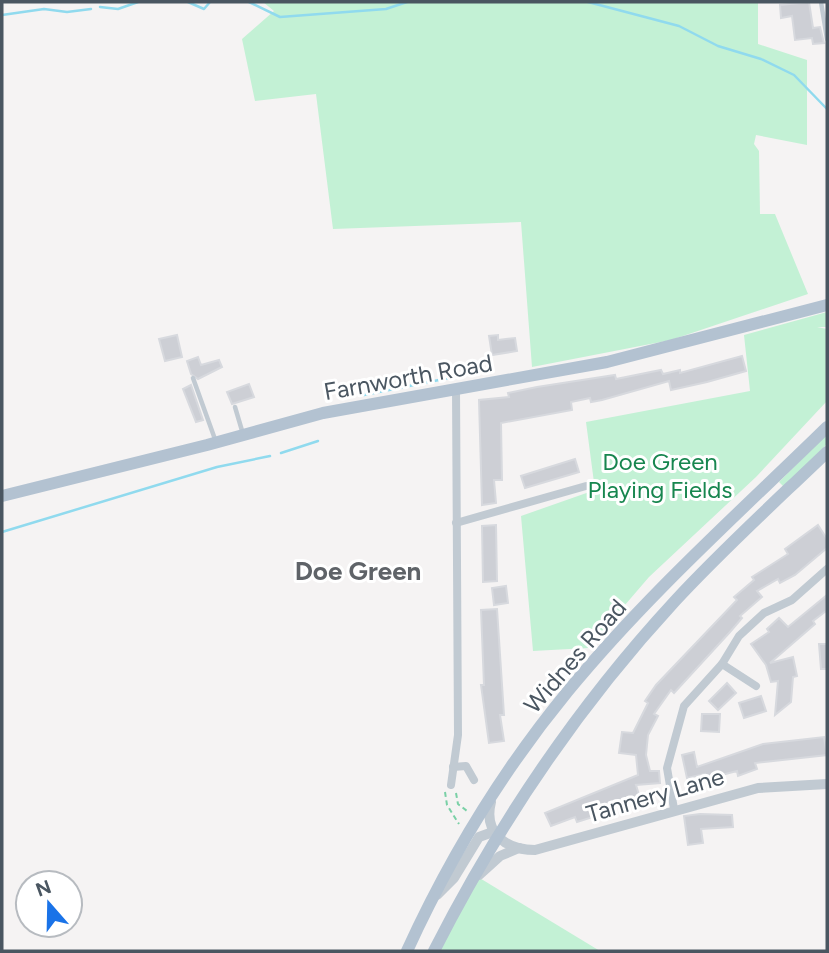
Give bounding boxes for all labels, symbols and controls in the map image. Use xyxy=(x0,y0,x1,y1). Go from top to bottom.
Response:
street label: Farnworth Road xyxy=(321,348,495,406)
park label: Doe Green Playing Fields xyxy=(587,447,733,504)
district label: Doe Green xyxy=(295,555,421,587)
street label: Widnes Road xyxy=(518,593,632,719)
street label: Tannery Lane xyxy=(583,762,727,828)
north arrow xyxy=(14,869,84,939)
text: N xyxy=(33,875,54,902)

